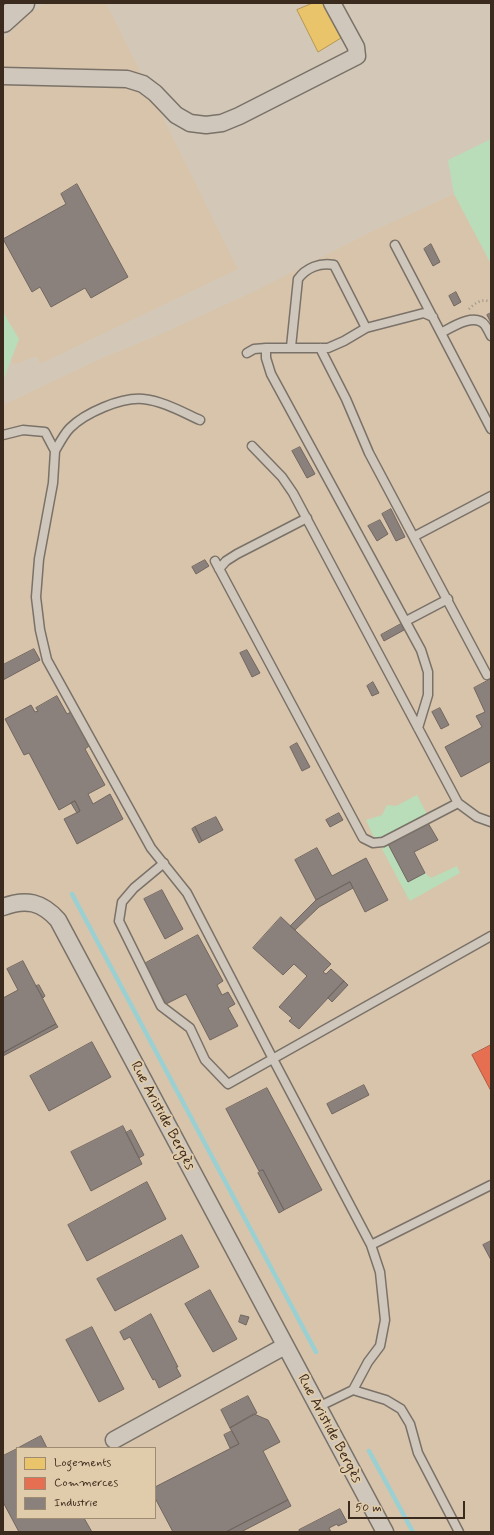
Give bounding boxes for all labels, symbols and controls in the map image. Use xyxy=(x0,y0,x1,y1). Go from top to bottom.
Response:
street label: Rue Aristide Bergès xyxy=(126,1058,198,1174)
street label: Rue Aristide Bergès xyxy=(293,1371,365,1487)
legend xyxy=(16,1447,156,1519)
text: Logements xyxy=(54,1455,111,1471)
text: Commerces xyxy=(54,1475,118,1491)
scale bar xyxy=(350,1493,467,1519)
text: Industrie xyxy=(54,1495,98,1511)
text: 50 m xyxy=(355,1500,382,1516)

